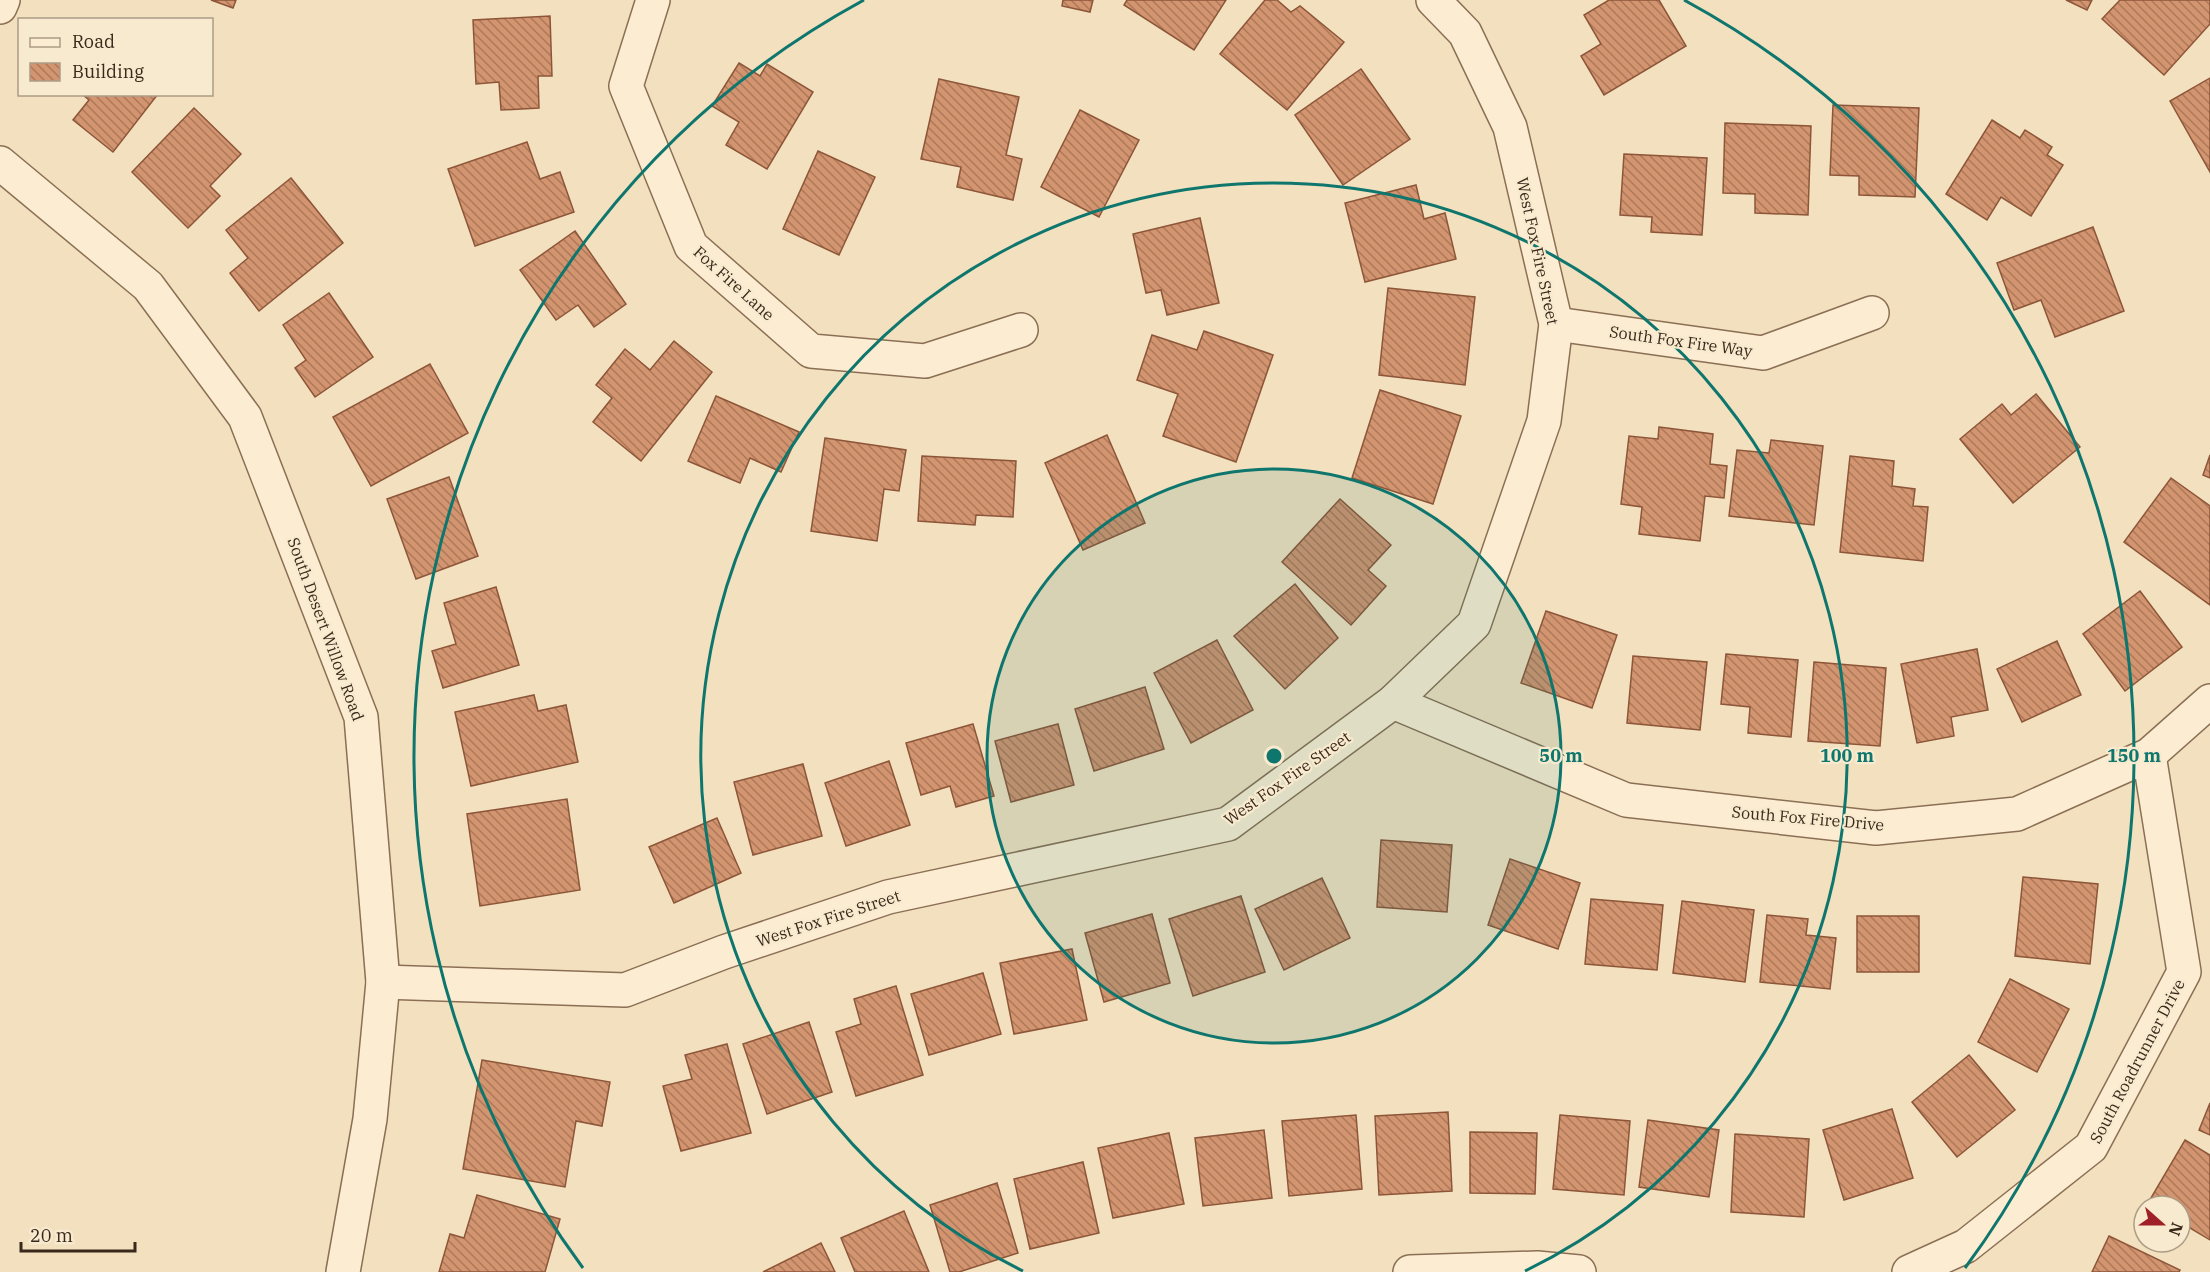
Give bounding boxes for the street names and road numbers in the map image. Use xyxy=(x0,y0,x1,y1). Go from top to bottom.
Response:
street label: West Fox Fire Street xyxy=(1513,175,1563,327)
street label: Fox Fire Lane xyxy=(689,241,779,325)
street label: South Fox Fire Way xyxy=(1608,321,1754,361)
street label: South Desert Willow Road xyxy=(283,535,369,724)
street label: West Fox Fire Street xyxy=(1220,727,1355,829)
street label: South Fox Fire Drive xyxy=(1731,801,1885,835)
street label: West Fox Fire Street xyxy=(753,885,903,951)
street label: South Roadrunner Drive xyxy=(2085,975,2189,1147)

